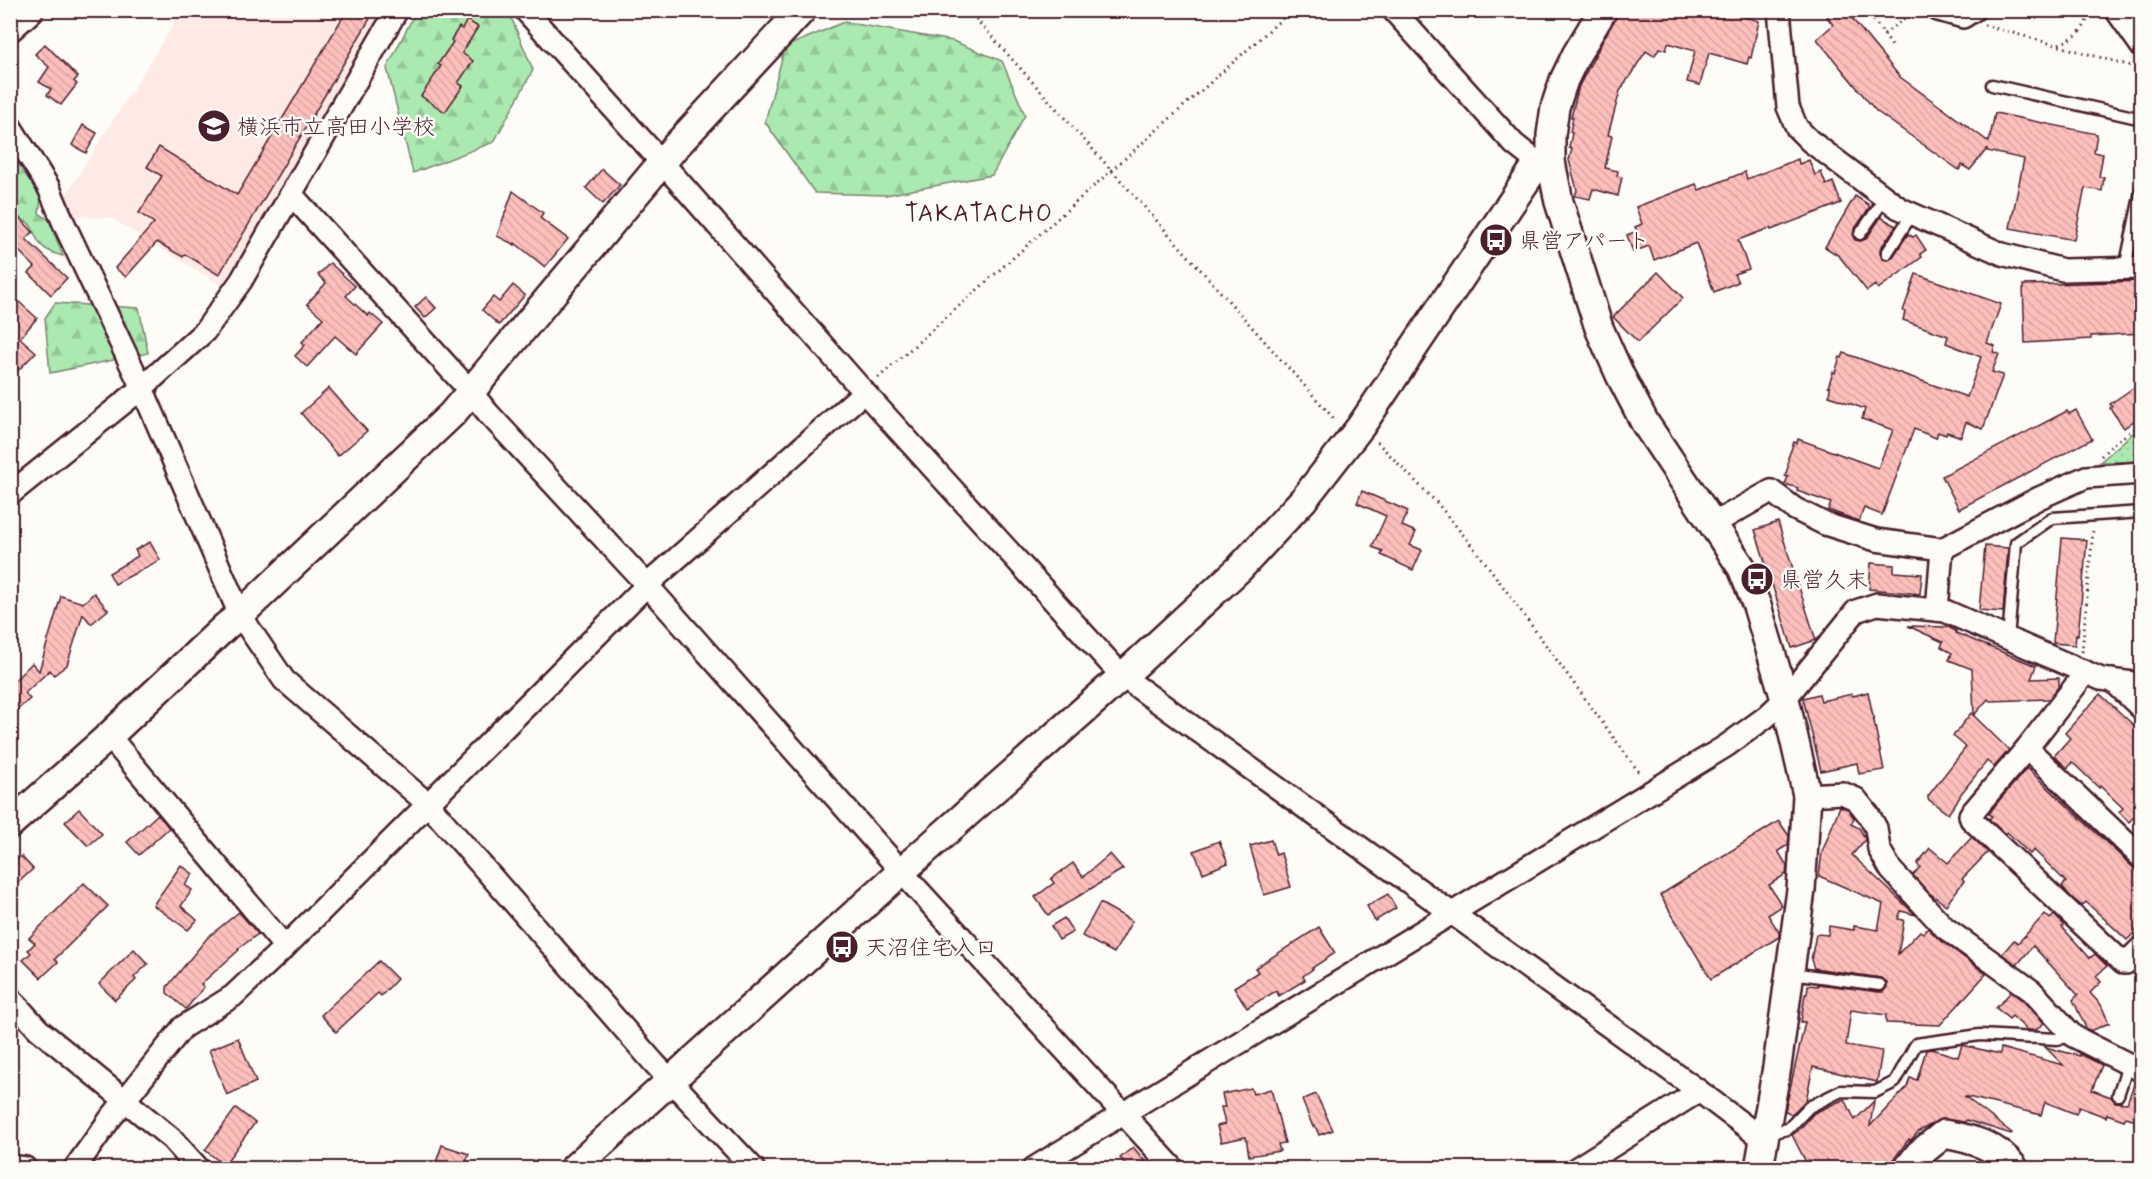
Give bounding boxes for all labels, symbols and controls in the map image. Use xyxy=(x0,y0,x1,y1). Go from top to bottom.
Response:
school or university icon: 横浜市立高田小学校 xyxy=(196,108,232,144)
place label: 横浜市立高田小学校 xyxy=(237,114,435,142)
district label: TAKATACHO xyxy=(905,199,1053,230)
bus stop icon: 県営アパート xyxy=(1478,222,1514,258)
place label: 県営アパート xyxy=(1519,228,1650,256)
bus stop icon: 県営久末 xyxy=(1739,561,1775,597)
place label: 県営久末 xyxy=(1780,567,1868,595)
bus stop icon: 天沼住宅入口 xyxy=(824,929,860,965)
place label: 天沼住宅入口 xyxy=(865,935,997,963)

